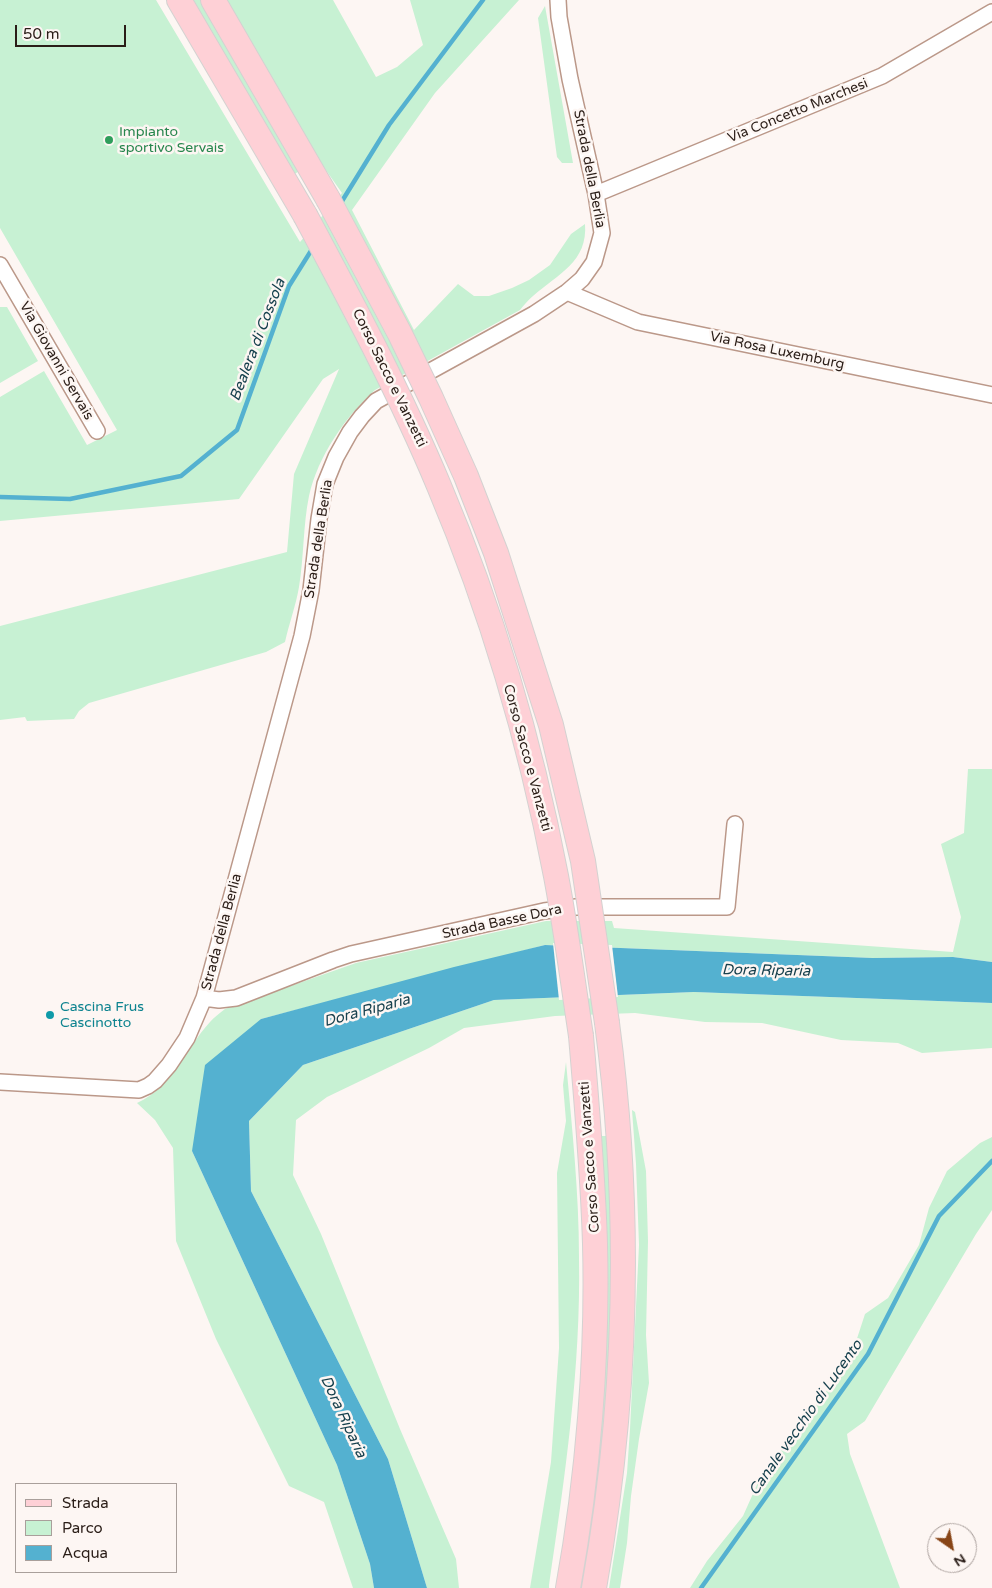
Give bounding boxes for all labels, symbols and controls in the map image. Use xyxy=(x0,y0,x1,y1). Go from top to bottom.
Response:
scale bar xyxy=(18,15,129,47)
text: 50 m xyxy=(23,25,60,43)
street label: Via Concetto Marchesi xyxy=(725,75,871,147)
street label: Strada della Berlia xyxy=(569,108,609,230)
place label: Impianto sportivo Servais xyxy=(119,124,224,156)
marker: Impianto sportivo Servais xyxy=(103,134,115,146)
water label: Bealera di Cossola xyxy=(226,276,290,404)
street label: Via Giovanni Servais xyxy=(15,299,97,423)
street label: Corso Sacco e Vanzetti xyxy=(348,306,430,450)
street label: Via Rosa Luxemburg xyxy=(708,329,846,373)
street label: Strada della Berlia xyxy=(301,478,337,600)
street label: Corso Sacco e Vanzetti xyxy=(499,683,555,833)
street label: Strada della Berlia xyxy=(198,872,246,992)
street label: Strada Basse Dora xyxy=(441,901,563,943)
water label: Dora Riparia xyxy=(722,961,810,981)
water label: Dora Riparia xyxy=(322,991,412,1031)
place label: Cascina Frus Cascinotto xyxy=(60,999,144,1032)
marker: Cascina Frus Cascinotto xyxy=(44,1009,56,1021)
street label: Corso Sacco e Vanzetti xyxy=(576,1081,604,1233)
water label: Canale vecchio di Lucento xyxy=(745,1337,867,1499)
water label: Dora Riparia xyxy=(316,1373,370,1461)
legend xyxy=(15,1483,178,1573)
text: Strada xyxy=(62,1494,109,1512)
text: Parco xyxy=(62,1519,103,1537)
north arrow xyxy=(927,1523,977,1573)
text: Acqua xyxy=(62,1544,108,1562)
text: N xyxy=(951,1550,969,1570)

